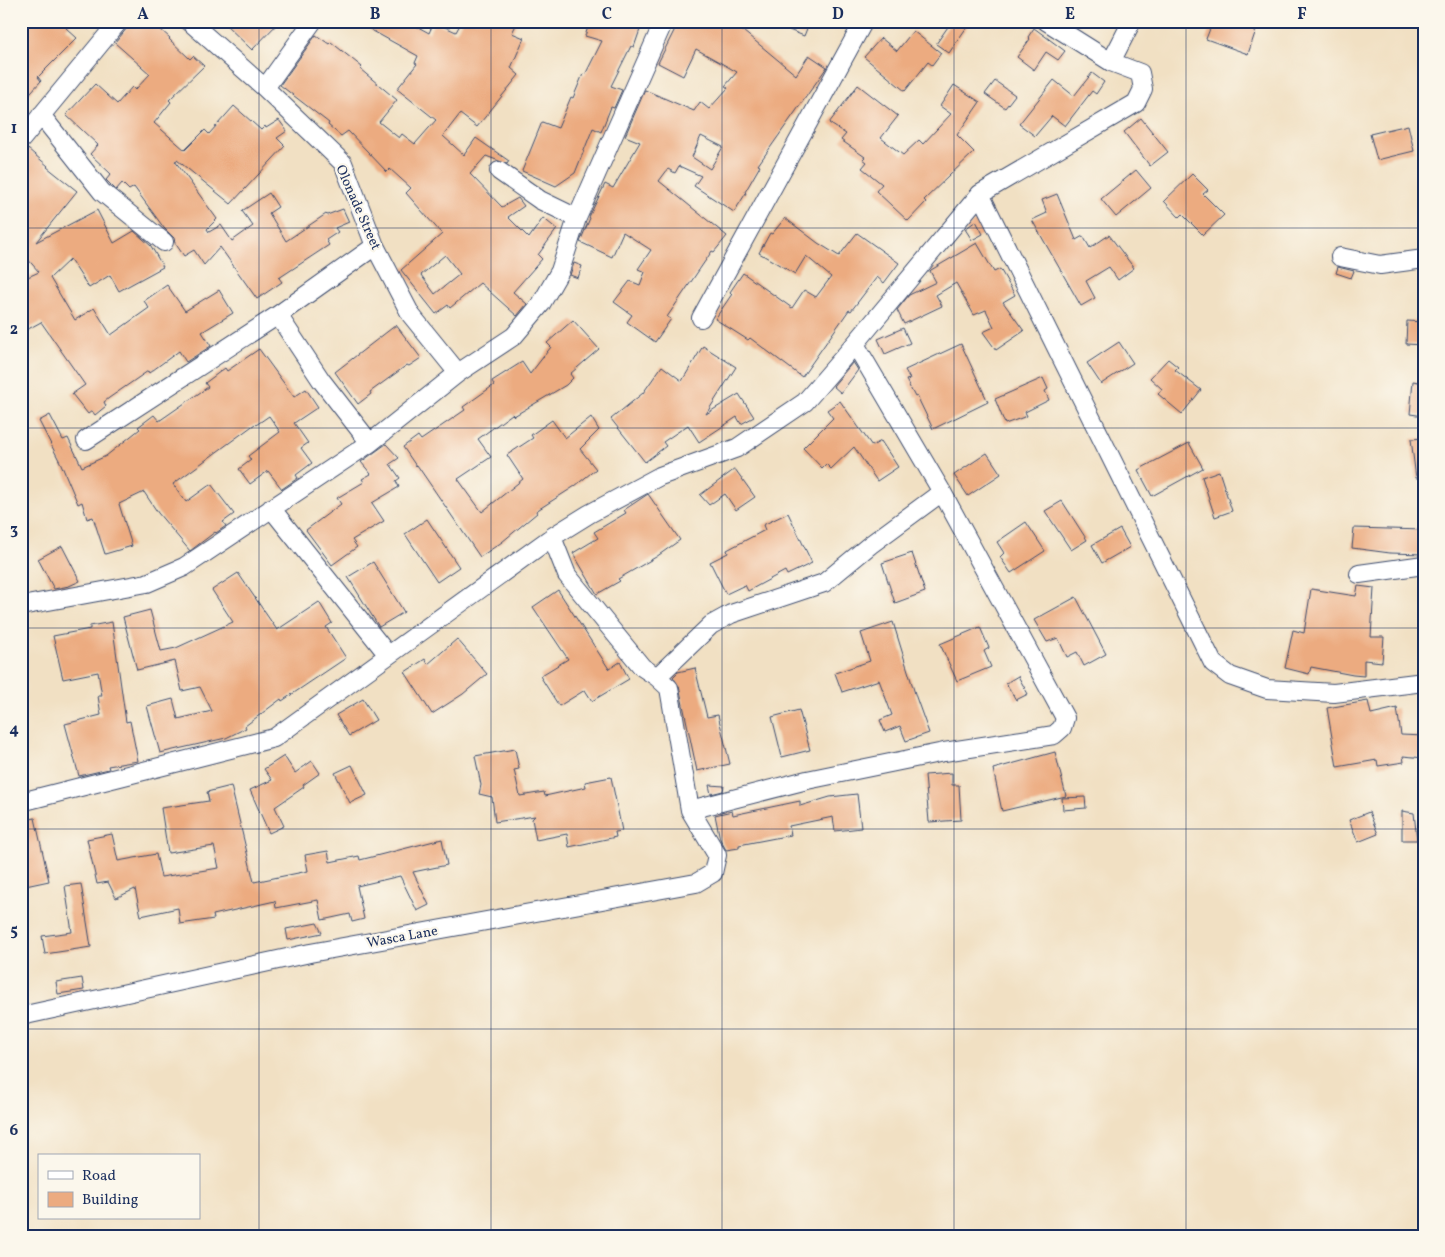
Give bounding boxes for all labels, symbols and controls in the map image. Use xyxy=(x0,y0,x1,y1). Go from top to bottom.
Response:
text: A xyxy=(137,4,149,26)
text: B xyxy=(370,4,381,26)
text: C xyxy=(602,4,612,26)
text: D xyxy=(832,4,844,26)
text: E xyxy=(1065,4,1075,26)
text: F xyxy=(1297,4,1307,26)
text: 1 xyxy=(11,118,17,140)
street label: Olonade Street xyxy=(330,162,385,253)
text: 2 xyxy=(10,319,18,341)
text: 3 xyxy=(10,519,18,541)
text: 4 xyxy=(9,719,19,741)
text: 5 xyxy=(10,920,18,942)
street label: Wasca Lane xyxy=(365,922,440,953)
text: 6 xyxy=(10,1120,19,1142)
legend xyxy=(38,1154,200,1220)
text: Road xyxy=(82,1166,116,1187)
text: Building xyxy=(82,1190,139,1211)

